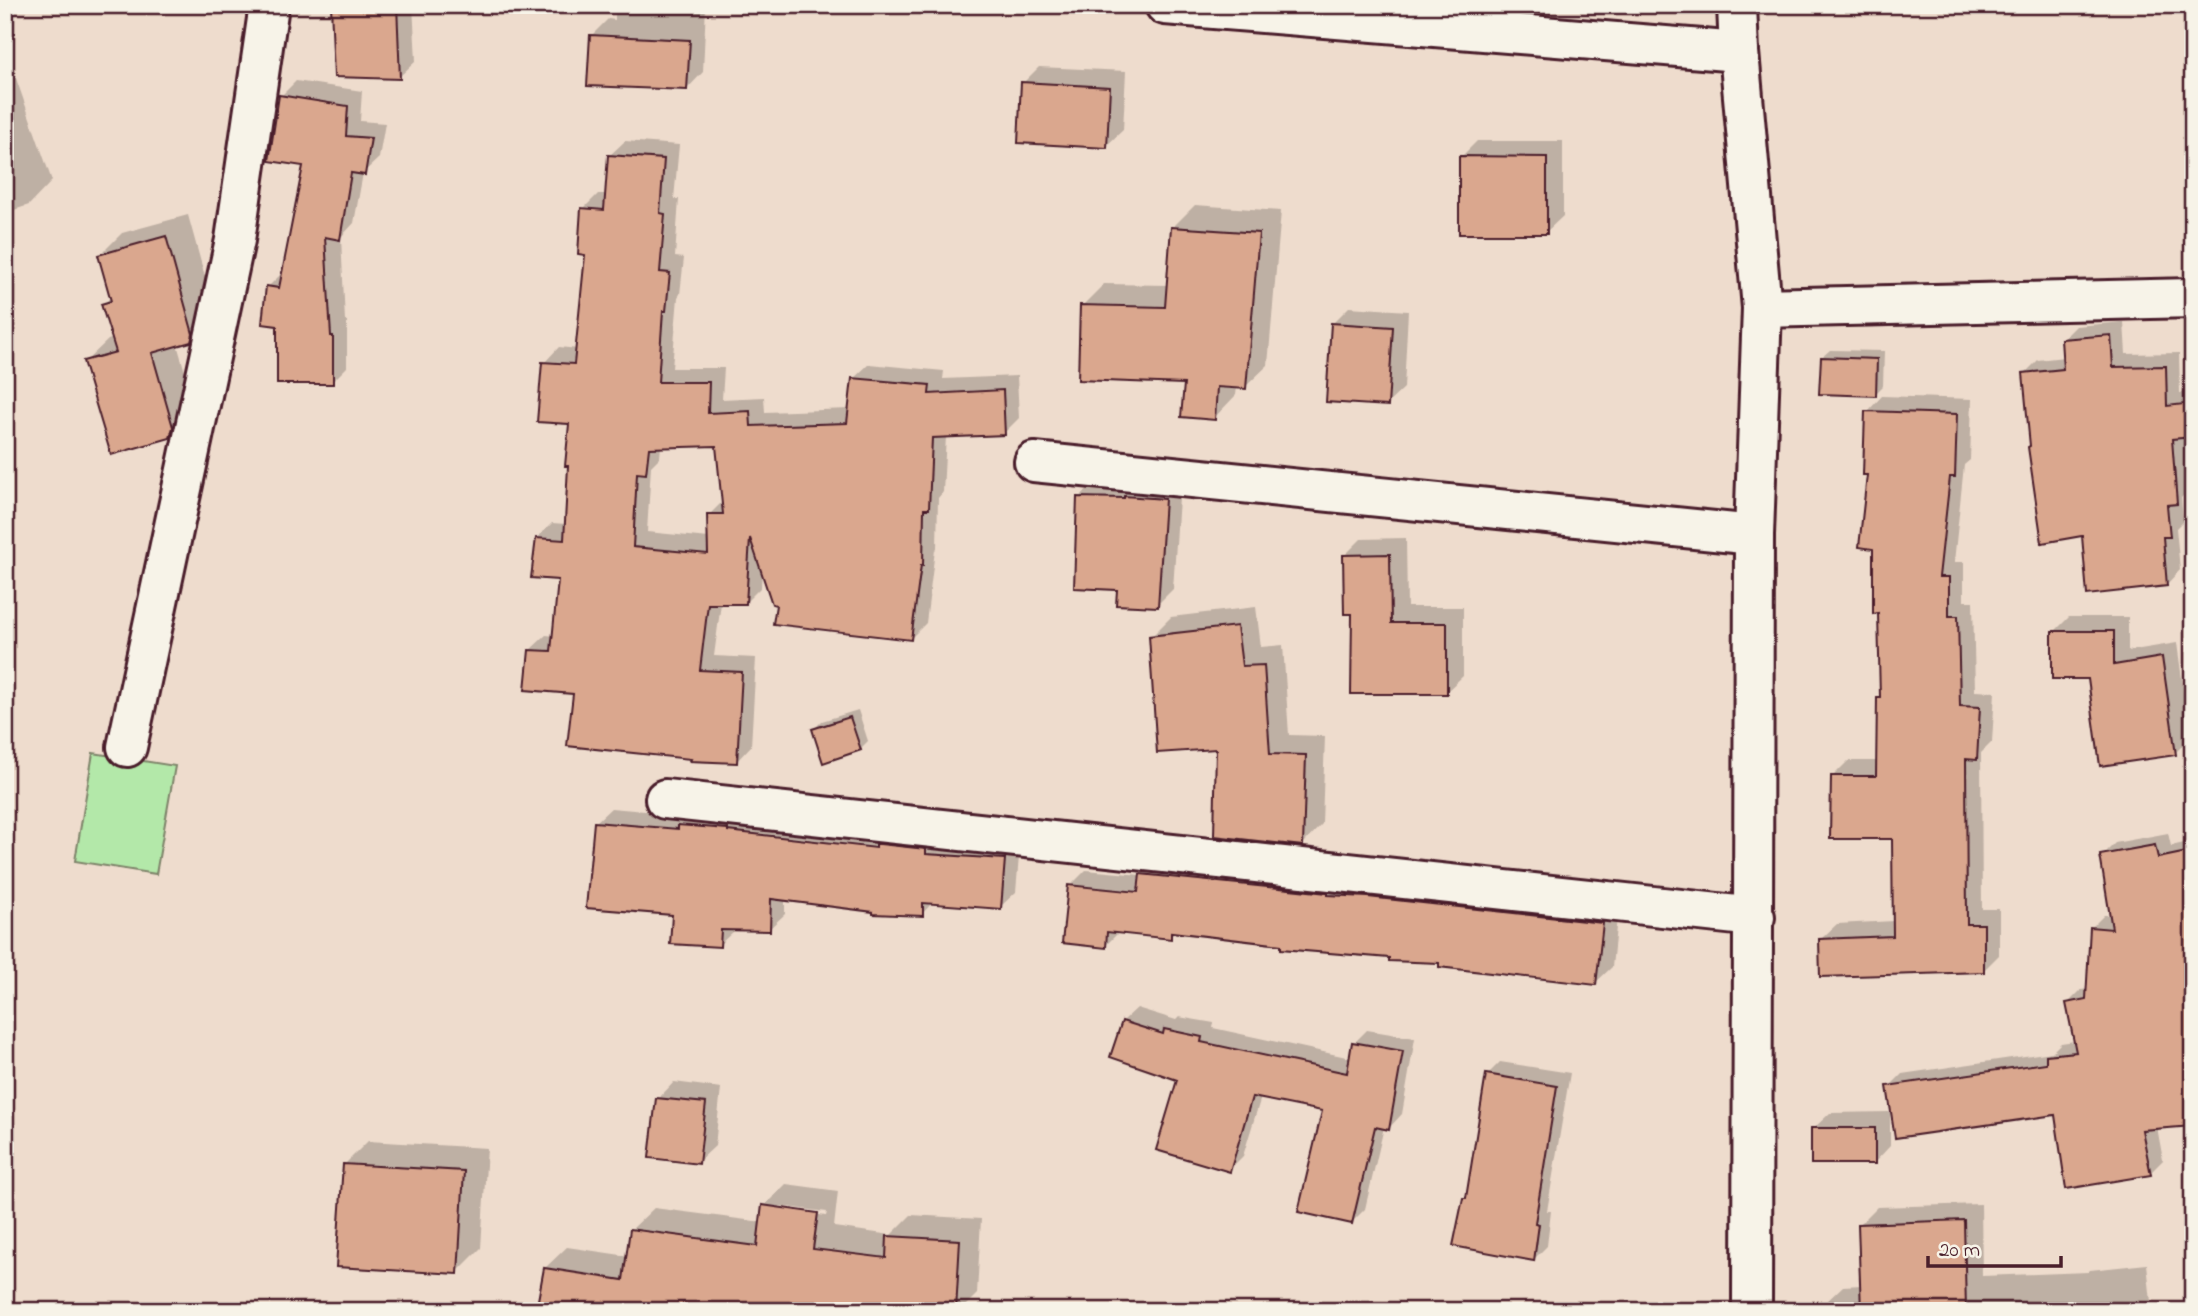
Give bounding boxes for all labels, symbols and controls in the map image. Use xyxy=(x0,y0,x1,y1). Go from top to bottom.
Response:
scale bar xyxy=(1928,1225,2062,1269)
text: 20 m xyxy=(1939,1236,1980,1266)

